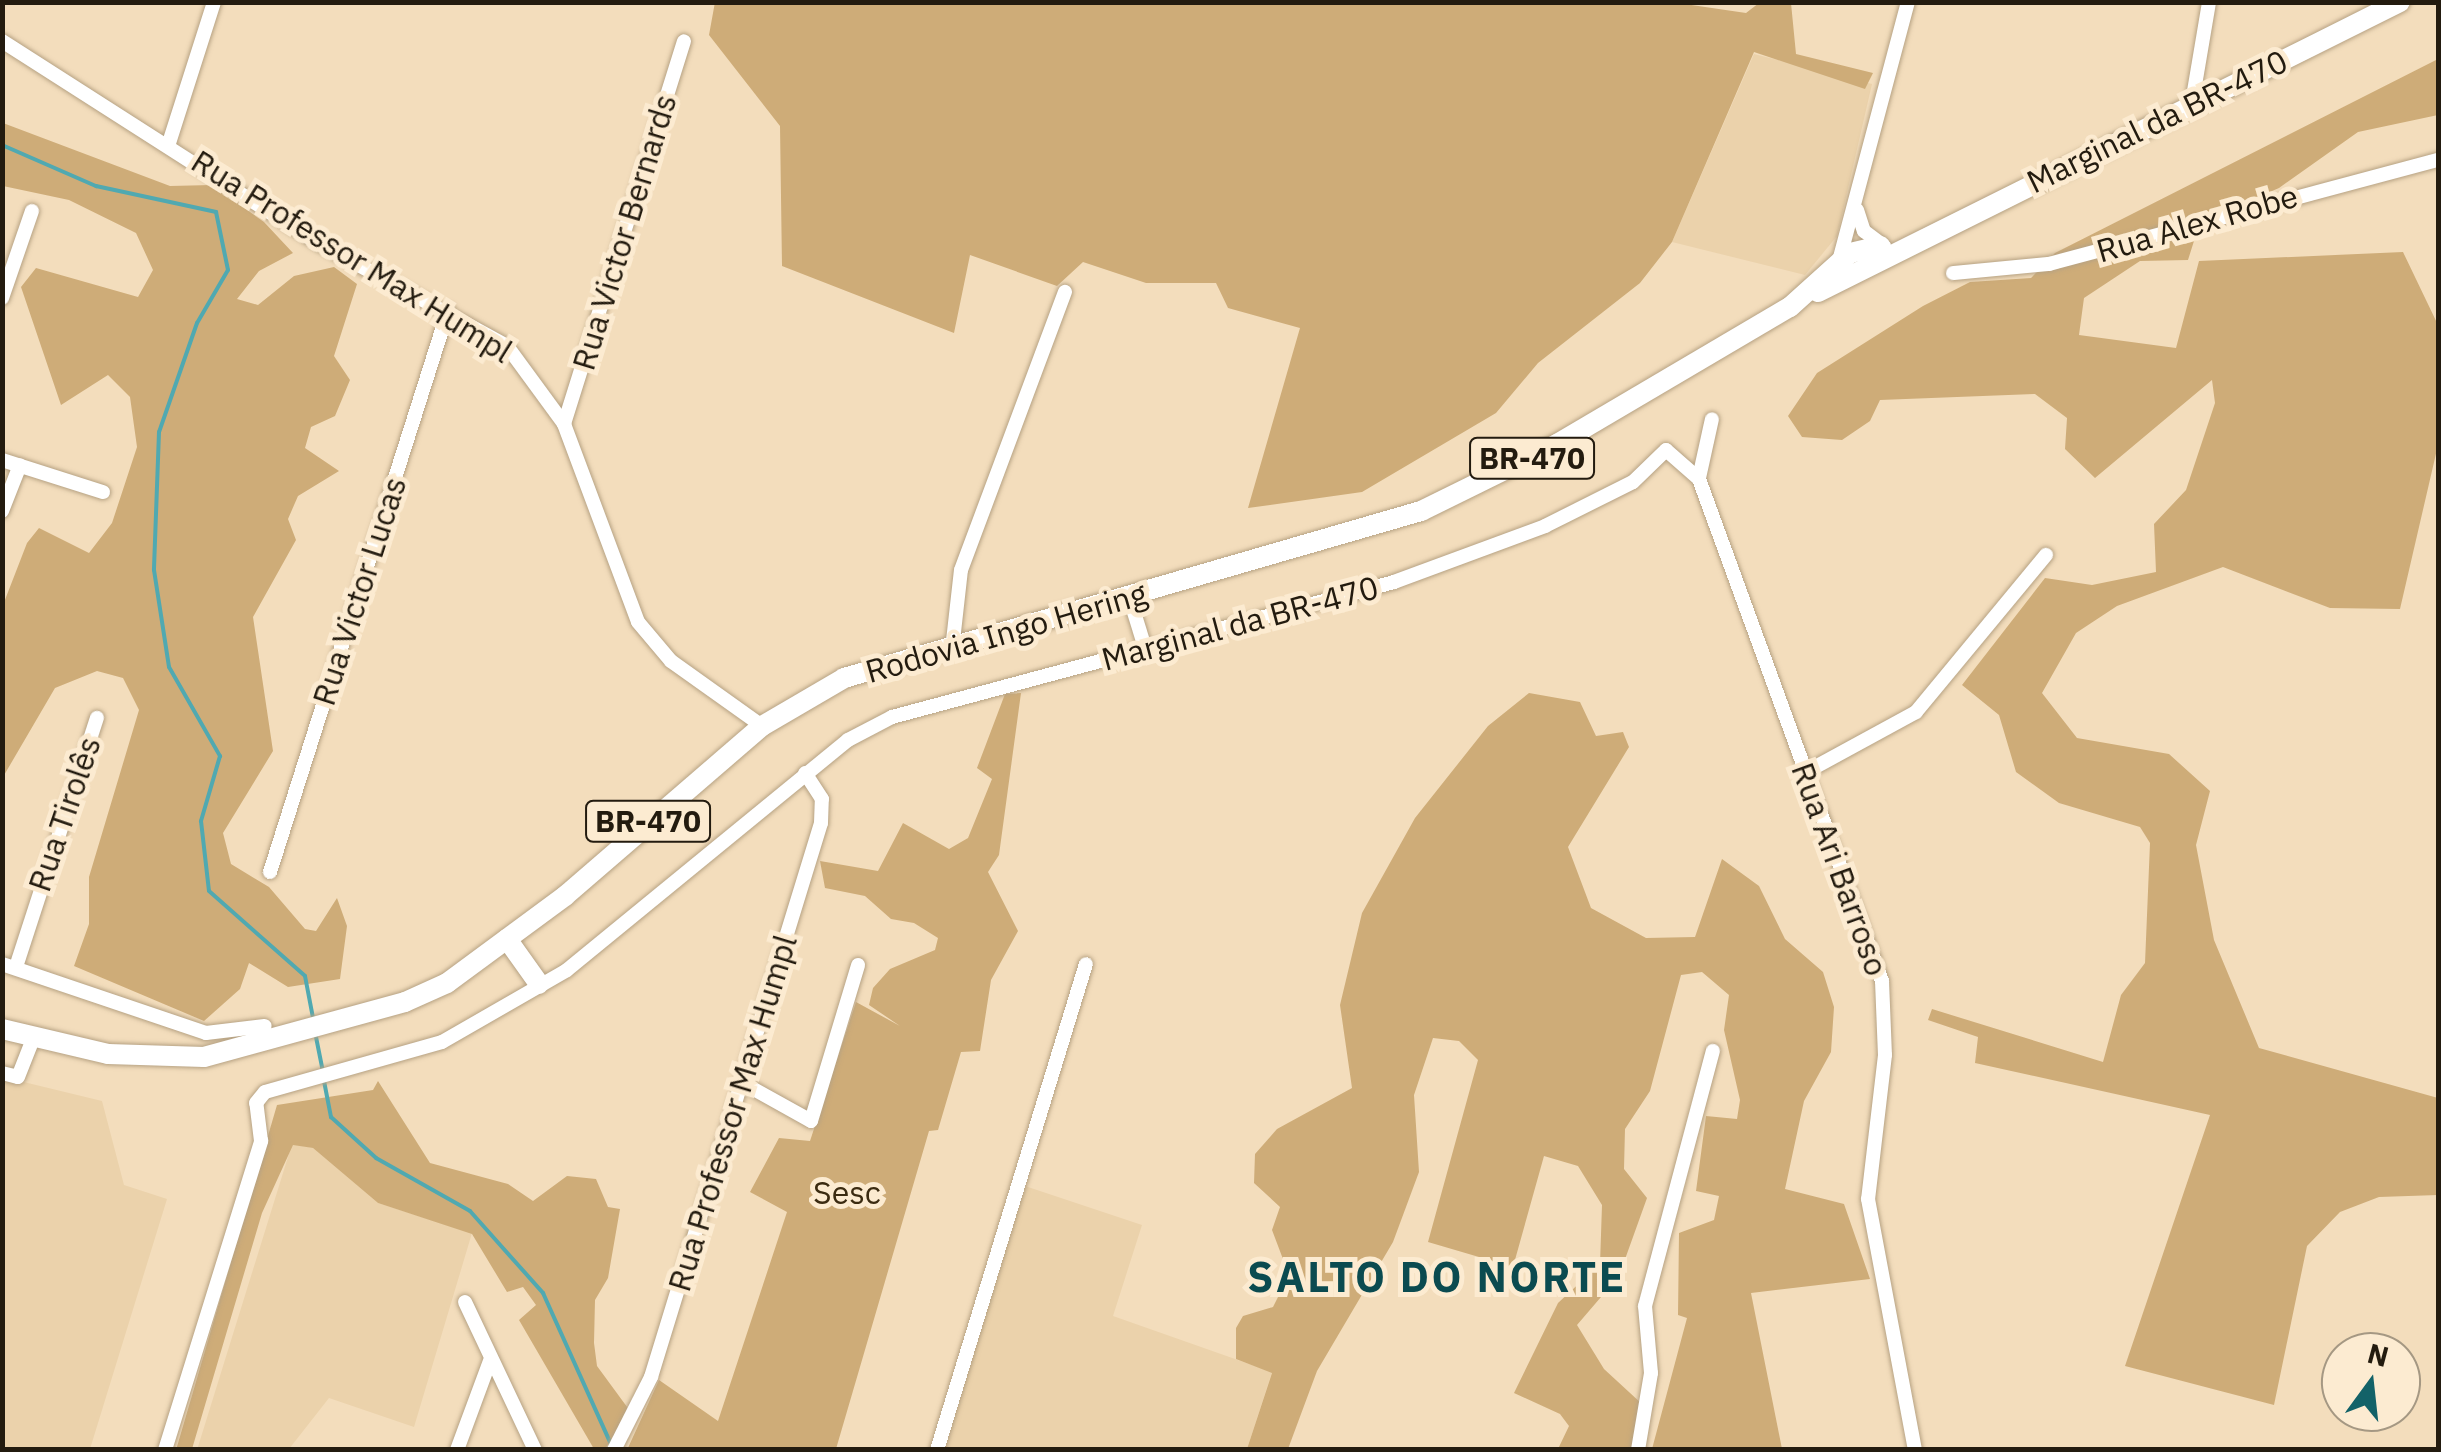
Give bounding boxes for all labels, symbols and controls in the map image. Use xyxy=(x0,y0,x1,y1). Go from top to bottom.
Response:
street label: Marginal da BR-470 xyxy=(2021,41,2293,201)
street label: Rua Victor Bernards xyxy=(564,89,684,375)
street label: Rua Professor Max Humpl xyxy=(185,142,519,370)
street label: Rua Alex Robe xyxy=(2092,176,2302,270)
road number: BR-470 xyxy=(1467,433,1597,483)
street label: Rua Victor Lucas xyxy=(304,472,414,710)
street label: Marginal da BR-470 xyxy=(1097,568,1383,678)
street label: Rodovia Ingo Hering xyxy=(861,573,1151,691)
street label: Rua Tirolês xyxy=(20,732,108,896)
street label: Rua Ari Barroso xyxy=(1784,757,1896,981)
road number: BR-470 xyxy=(583,796,713,846)
street label: Rua Professor Max Humpl xyxy=(659,930,805,1296)
park label: Sesc xyxy=(813,1173,881,1211)
district label: SALTO DO NORTE xyxy=(1247,1252,1627,1302)
north arrow xyxy=(2321,1332,2421,1432)
text: N xyxy=(2364,1334,2393,1375)

